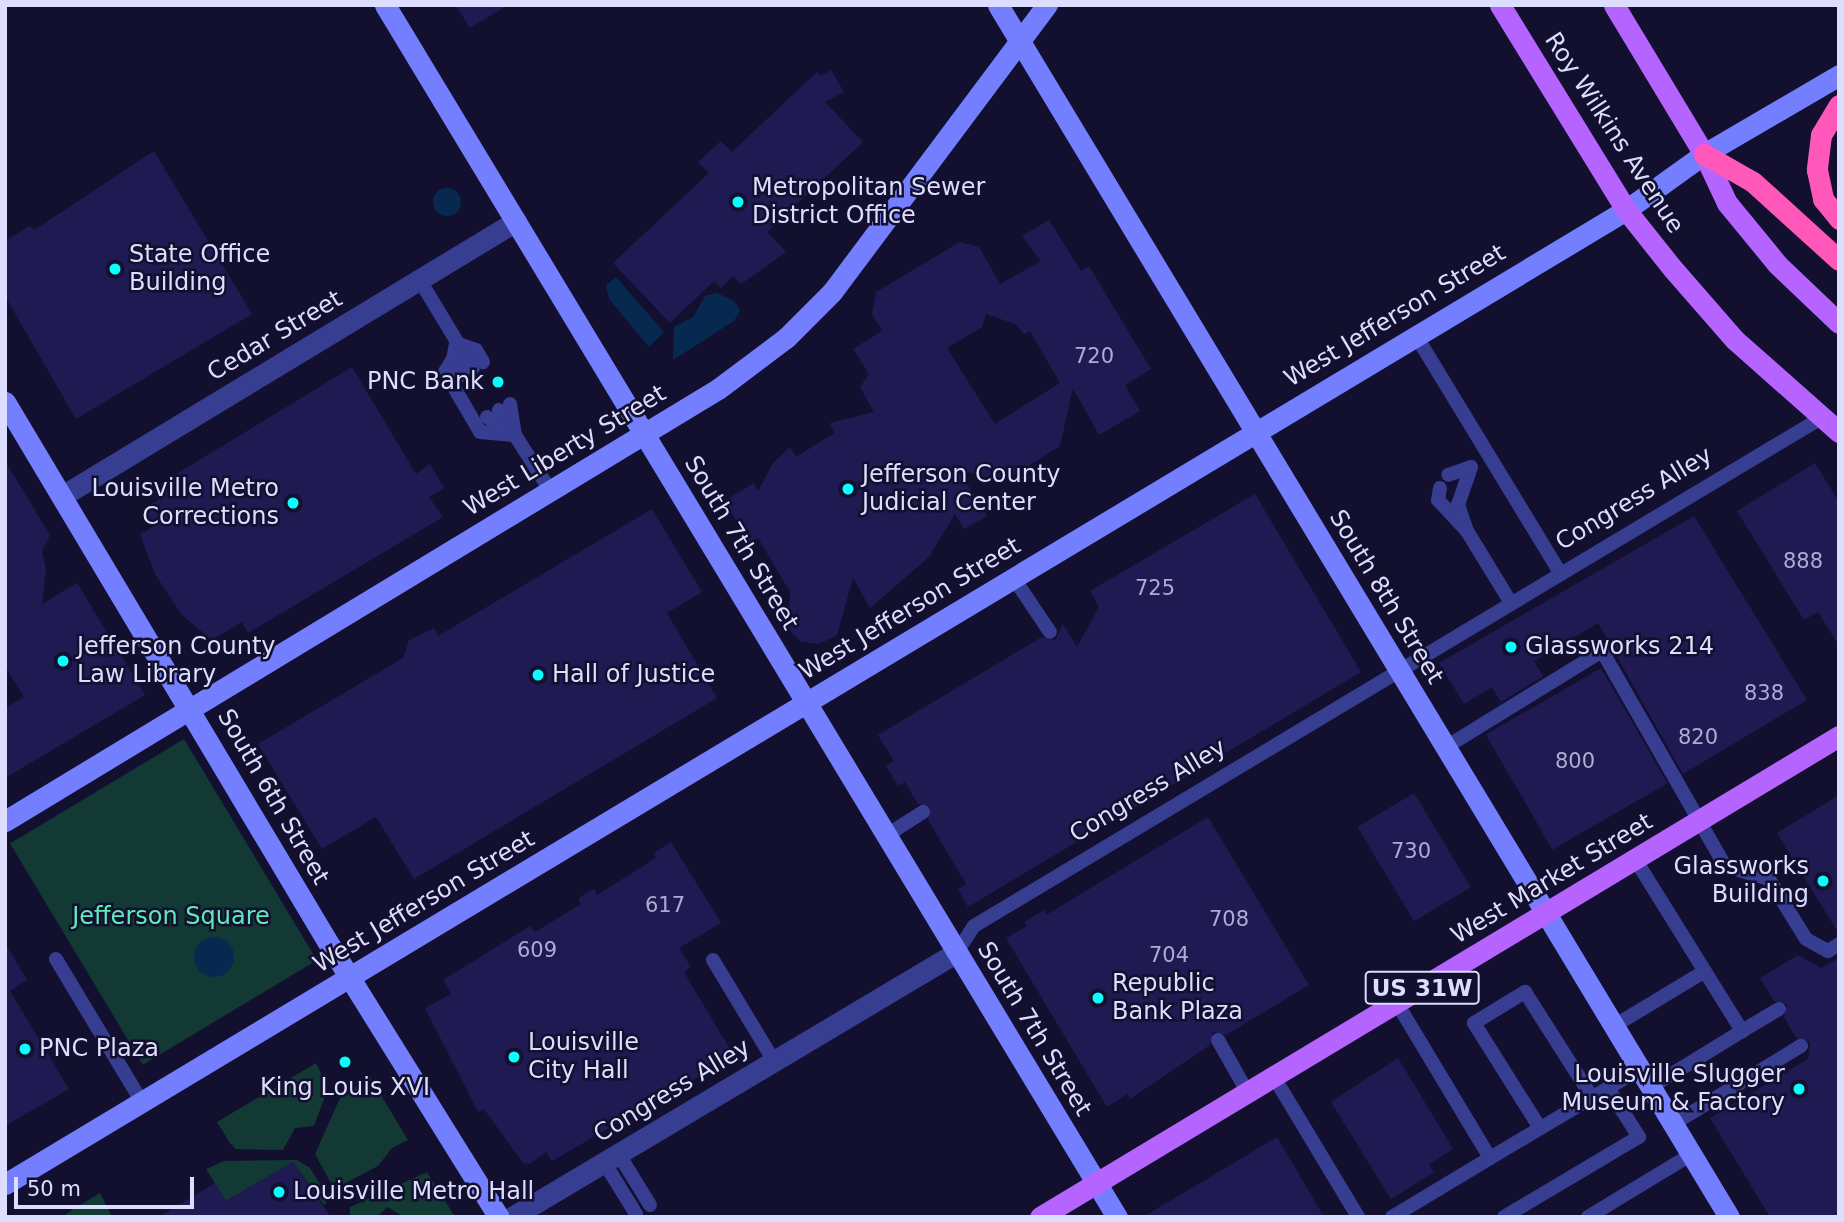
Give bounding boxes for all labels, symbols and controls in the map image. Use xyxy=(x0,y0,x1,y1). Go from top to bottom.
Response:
street label: Roy Wilkins Avenue xyxy=(1538,27,1690,239)
place label: Metropolitan Sewer District Office xyxy=(752,174,985,230)
marker: Metropolitan Sewer District Office xyxy=(730,194,746,210)
street label: West Jefferson Street xyxy=(1279,239,1511,393)
place label: State Office Building xyxy=(129,241,270,297)
marker: State Office Building xyxy=(107,261,123,277)
street label: Cedar Street xyxy=(202,285,348,387)
house number: 720 xyxy=(1074,343,1114,369)
place label: PNC Bank xyxy=(367,368,484,396)
marker: PNC Bank xyxy=(490,374,506,390)
street label: West Liberty Street xyxy=(459,379,671,523)
street label: Congress Alley xyxy=(1551,441,1717,557)
street label: South 7th Street xyxy=(678,451,804,635)
place label: Jefferson County Judicial Center xyxy=(862,461,1061,517)
place label: Louisville Metro Corrections xyxy=(91,475,279,531)
marker: Jefferson County Judicial Center xyxy=(840,481,856,497)
marker: Louisville Metro Corrections xyxy=(285,495,301,511)
street label: South 8th Street xyxy=(1323,505,1449,689)
street label: West Jefferson Street xyxy=(794,532,1026,686)
house number: 888 xyxy=(1783,548,1823,574)
house number: 725 xyxy=(1135,575,1175,601)
place label: Jefferson County Law Library xyxy=(77,633,276,689)
place label: Glassworks 214 xyxy=(1525,633,1714,661)
marker: Glassworks 214 xyxy=(1503,639,1519,655)
marker: Jefferson County Law Library xyxy=(55,653,71,669)
place label: Hall of Justice xyxy=(552,661,715,689)
marker: Hall of Justice xyxy=(530,667,546,683)
house number: 838 xyxy=(1744,680,1784,706)
street label: South 6th Street xyxy=(211,704,335,890)
house number: 820 xyxy=(1678,724,1718,750)
street label: Congress Alley xyxy=(1065,733,1231,849)
house number: 800 xyxy=(1555,748,1595,774)
street label: West Market Street xyxy=(1446,808,1658,950)
street label: West Jefferson Street xyxy=(308,825,540,979)
house number: 730 xyxy=(1391,838,1431,864)
place label: Glassworks Building xyxy=(1673,853,1809,909)
marker: Glassworks Building xyxy=(1815,873,1831,889)
house number: 617 xyxy=(645,892,685,918)
park label: Jefferson Square xyxy=(72,903,270,931)
house number: 708 xyxy=(1209,906,1249,932)
house number: 609 xyxy=(517,937,557,963)
street label: South 7th Street xyxy=(971,937,1097,1121)
house number: 704 xyxy=(1149,942,1189,968)
road number: US 31W xyxy=(1364,968,1480,1007)
place label: Republic Bank Plaza xyxy=(1112,970,1243,1026)
marker: Republic Bank Plaza xyxy=(1090,990,1106,1006)
place label: Louisville City Hall xyxy=(528,1029,639,1085)
street label: Congress Alley xyxy=(589,1033,755,1149)
place label: PNC Plaza xyxy=(39,1035,159,1063)
marker: PNC Plaza xyxy=(17,1041,33,1057)
marker: Louisville City Hall xyxy=(506,1049,522,1065)
marker: King Louis XVI xyxy=(337,1054,353,1070)
place label: Louisville Slugger Museum & Factory xyxy=(1562,1061,1785,1117)
place label: King Louis XVI xyxy=(260,1074,430,1102)
marker: Louisville Slugger Museum & Factory xyxy=(1791,1081,1807,1097)
scale bar xyxy=(18,1162,198,1206)
text: 50 m xyxy=(27,1177,81,1201)
place label: Louisville Metro Hall xyxy=(293,1178,534,1206)
marker: Louisville Metro Hall xyxy=(271,1184,287,1200)

